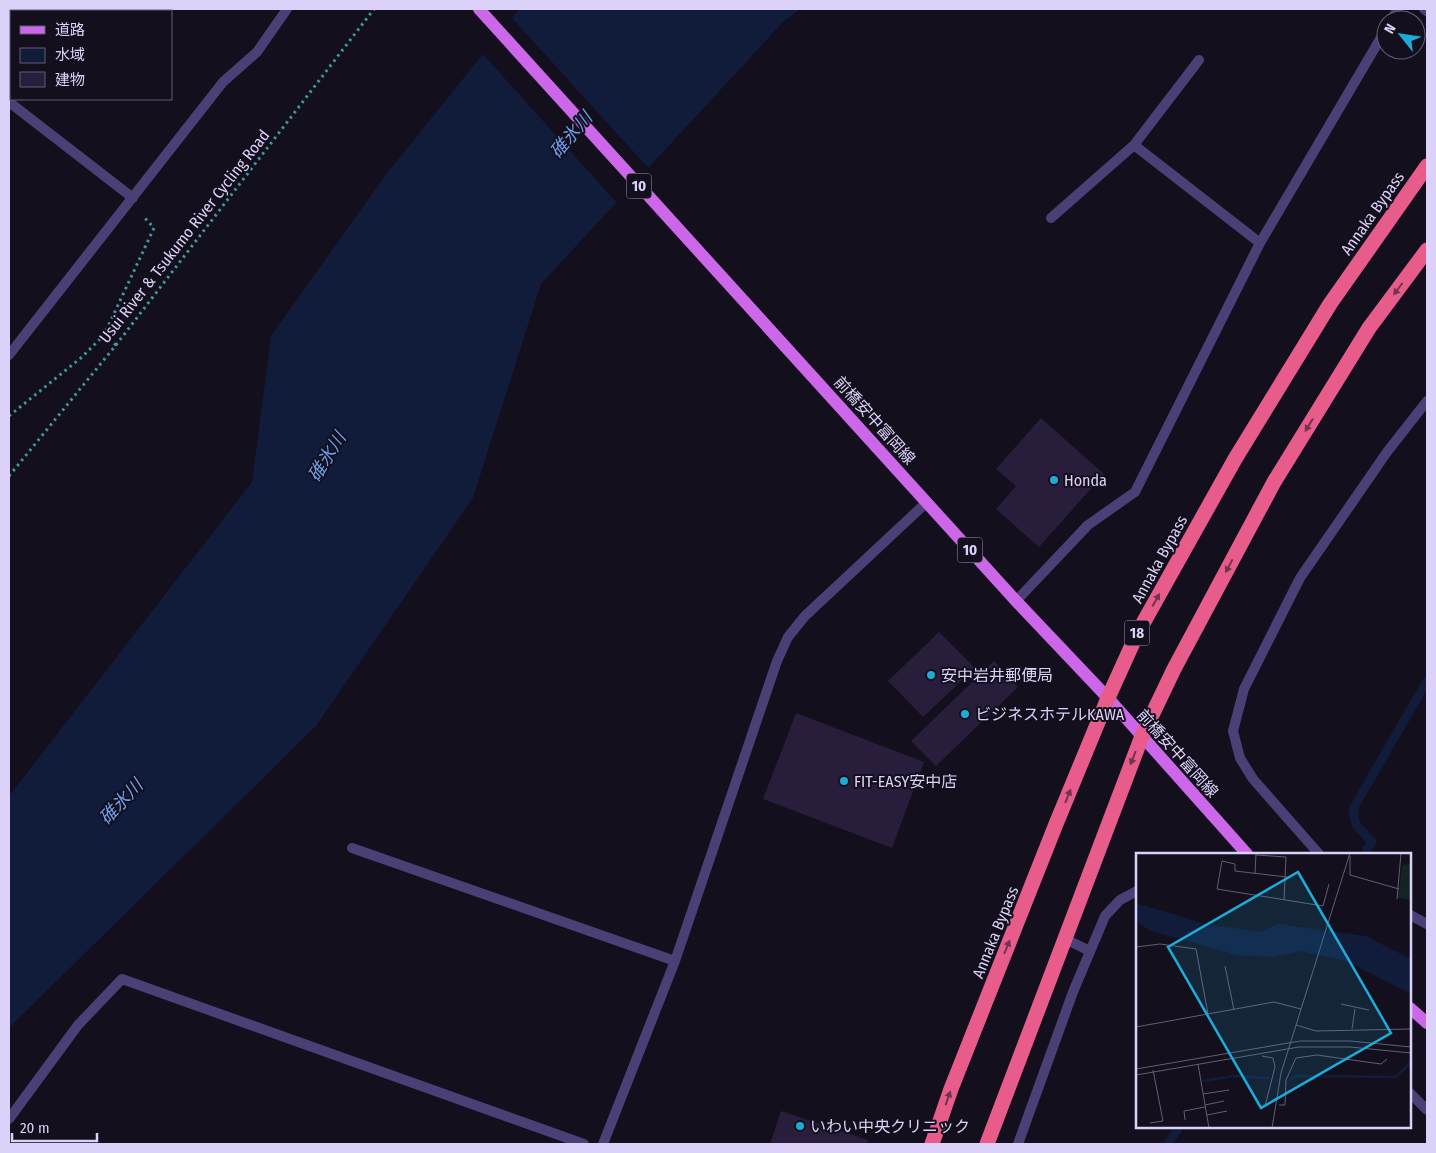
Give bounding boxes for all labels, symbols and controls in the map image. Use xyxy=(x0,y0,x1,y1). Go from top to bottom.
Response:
legend xyxy=(10,10,172,100)
north arrow xyxy=(1376,10,1426,60)
text: 道路 xyxy=(55,21,85,39)
text: N xyxy=(1381,21,1400,37)
text: 水域 xyxy=(55,46,85,64)
text: 建物 xyxy=(55,71,85,89)
water label: 碓氷川 xyxy=(545,106,598,163)
street label: Usui River & Tsukumo River Cycling Road xyxy=(95,126,274,347)
street label: Annaka Bypass xyxy=(1337,168,1408,259)
road number: 10 xyxy=(626,174,652,198)
one-way arrow xyxy=(1393,282,1403,296)
street label: 前橋安中富岡線 xyxy=(830,372,919,468)
one-way arrow xyxy=(1305,418,1314,431)
water label: 碓氷川 xyxy=(303,427,352,486)
place label: Honda xyxy=(1064,471,1107,490)
marker: Honda xyxy=(1048,474,1060,486)
street label: Annaka Bypass xyxy=(1128,512,1191,606)
road number: 10 xyxy=(958,538,982,562)
one-way arrow xyxy=(1225,559,1233,573)
one-way arrow xyxy=(1152,593,1160,608)
road number: 18 xyxy=(1124,620,1150,646)
place label: 安中岩井郵便局 xyxy=(941,666,1053,685)
marker: 安中岩井郵便局 xyxy=(925,669,937,681)
place label: ビジネスホテルKAWA xyxy=(975,705,1125,724)
street label: 前橋安中富岡線 xyxy=(1133,705,1222,801)
marker: ビジネスホテルKAWA xyxy=(959,708,971,720)
one-way arrow xyxy=(1129,751,1136,766)
place label: FIT-EASY安中店 xyxy=(854,772,957,791)
water label: 碓氷川 xyxy=(95,773,149,829)
marker: FIT-EASY安中店 xyxy=(838,775,850,787)
one-way arrow xyxy=(1064,789,1072,803)
inset map xyxy=(1136,853,1411,1128)
street label: Annaka Bypass xyxy=(968,883,1023,981)
one-way arrow xyxy=(1004,940,1012,954)
one-way arrow xyxy=(944,1090,952,1105)
scale bar xyxy=(12,1110,98,1142)
place label: いわい中央クリニック xyxy=(810,1117,970,1136)
text: 20 m xyxy=(20,1119,50,1137)
marker: いわい中央クリニック xyxy=(794,1120,806,1132)

